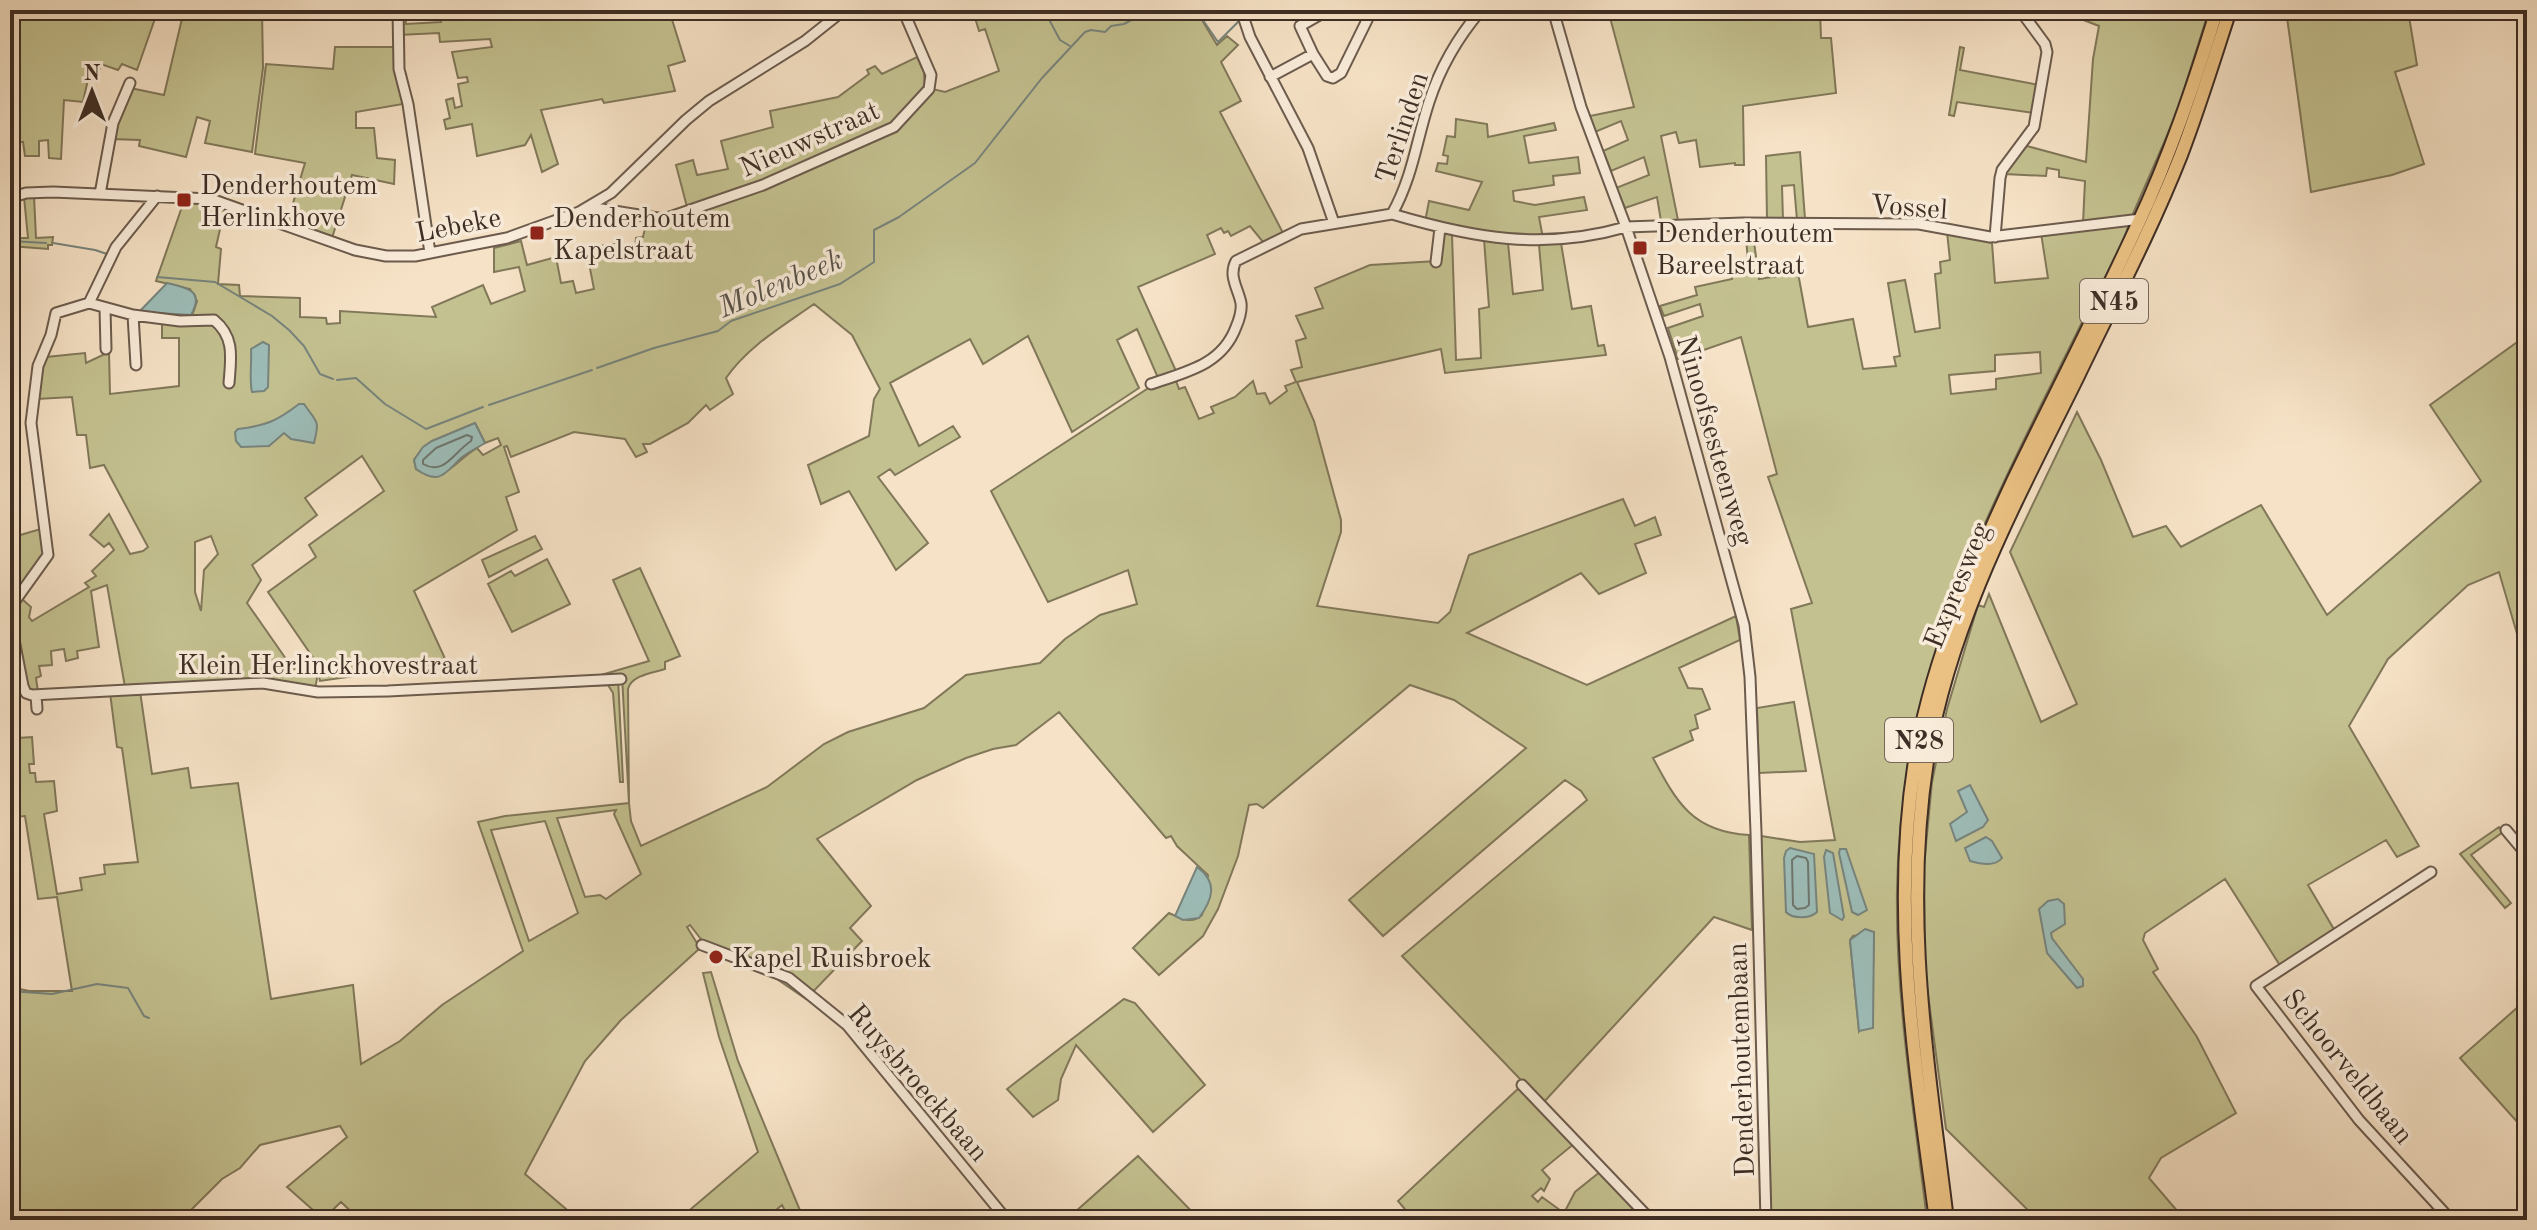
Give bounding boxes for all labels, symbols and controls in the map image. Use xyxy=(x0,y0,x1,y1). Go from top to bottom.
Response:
north arrow xyxy=(52,52,132,132)
text: N xyxy=(84,63,101,85)
street label: Terlinden xyxy=(1373,69,1435,187)
street label: Nieuwstraat xyxy=(736,98,884,184)
place label: Denderhoutem Herlinkhove xyxy=(200,173,378,233)
marker: Denderhoutem Herlinkhove xyxy=(175,191,193,209)
street label: Vossel xyxy=(1869,192,1948,226)
street label: Lebeke xyxy=(414,205,504,249)
place label: Denderhoutem Kapelstraat xyxy=(553,206,731,266)
place label: Denderhoutem Bareelstraat xyxy=(1656,221,1834,281)
marker: Denderhoutem Kapelstraat xyxy=(528,224,546,242)
marker: Denderhoutem Bareelstraat xyxy=(1631,239,1649,257)
water label: Molenbeek xyxy=(713,245,848,325)
road number: N45 xyxy=(2080,279,2148,323)
street label: Ninoofsesteenweg xyxy=(1670,332,1757,549)
street label: Expresweg xyxy=(1921,519,1997,653)
street label: Klein Herlinckhovestraat xyxy=(178,653,478,681)
road number: N28 xyxy=(1885,718,1953,762)
street label: Denderhoutembaan xyxy=(1725,942,1761,1178)
place label: Kapel Ruisbroek xyxy=(732,946,932,974)
marker: Kapel Ruisbroek xyxy=(707,948,725,966)
street label: Schoorveldbaan xyxy=(2276,985,2417,1150)
street label: Ruysbroeckbaan xyxy=(841,1000,992,1168)

